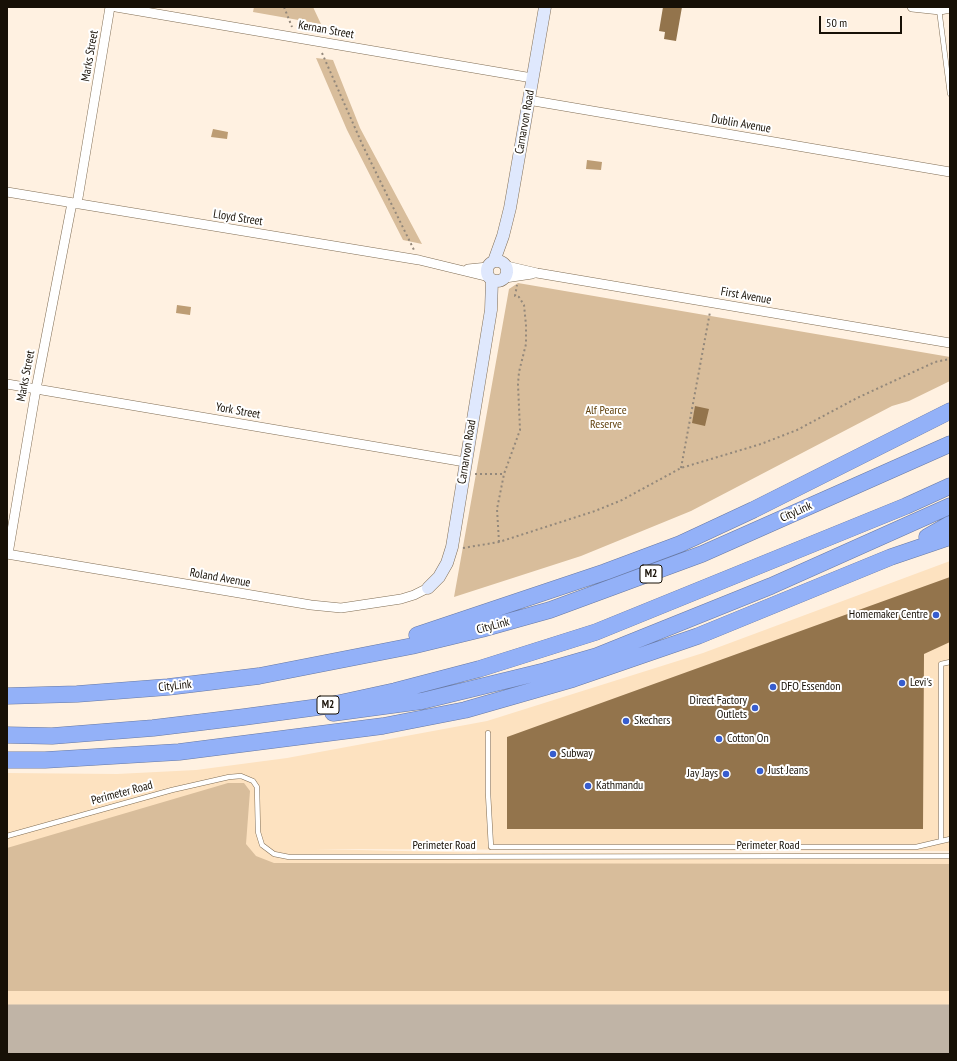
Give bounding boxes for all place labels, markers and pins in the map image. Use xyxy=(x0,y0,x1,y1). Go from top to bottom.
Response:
place label: Homemaker Centre xyxy=(849,608,928,622)
marker: Homemaker Centre xyxy=(931,610,941,620)
place label: Levi's xyxy=(910,676,932,690)
marker: Levi's xyxy=(897,678,907,688)
place label: DFO Essendon xyxy=(781,680,841,694)
marker: DFO Essendon xyxy=(768,682,778,692)
place label: Direct Factory Outlets xyxy=(690,694,747,722)
marker: Direct Factory Outlets xyxy=(750,703,760,713)
place label: Skechers xyxy=(634,714,670,728)
marker: Skechers xyxy=(621,716,631,726)
place label: Cotton On xyxy=(727,732,769,746)
marker: Cotton On xyxy=(714,734,724,744)
place label: Subway xyxy=(561,747,593,761)
marker: Subway xyxy=(548,749,558,759)
place label: Just Jeans xyxy=(768,764,808,778)
marker: Just Jeans xyxy=(755,766,765,776)
place label: Jay Jays xyxy=(687,767,718,781)
marker: Jay Jays xyxy=(721,769,731,779)
place label: Kathmandu xyxy=(596,779,643,793)
marker: Kathmandu xyxy=(583,781,593,791)

